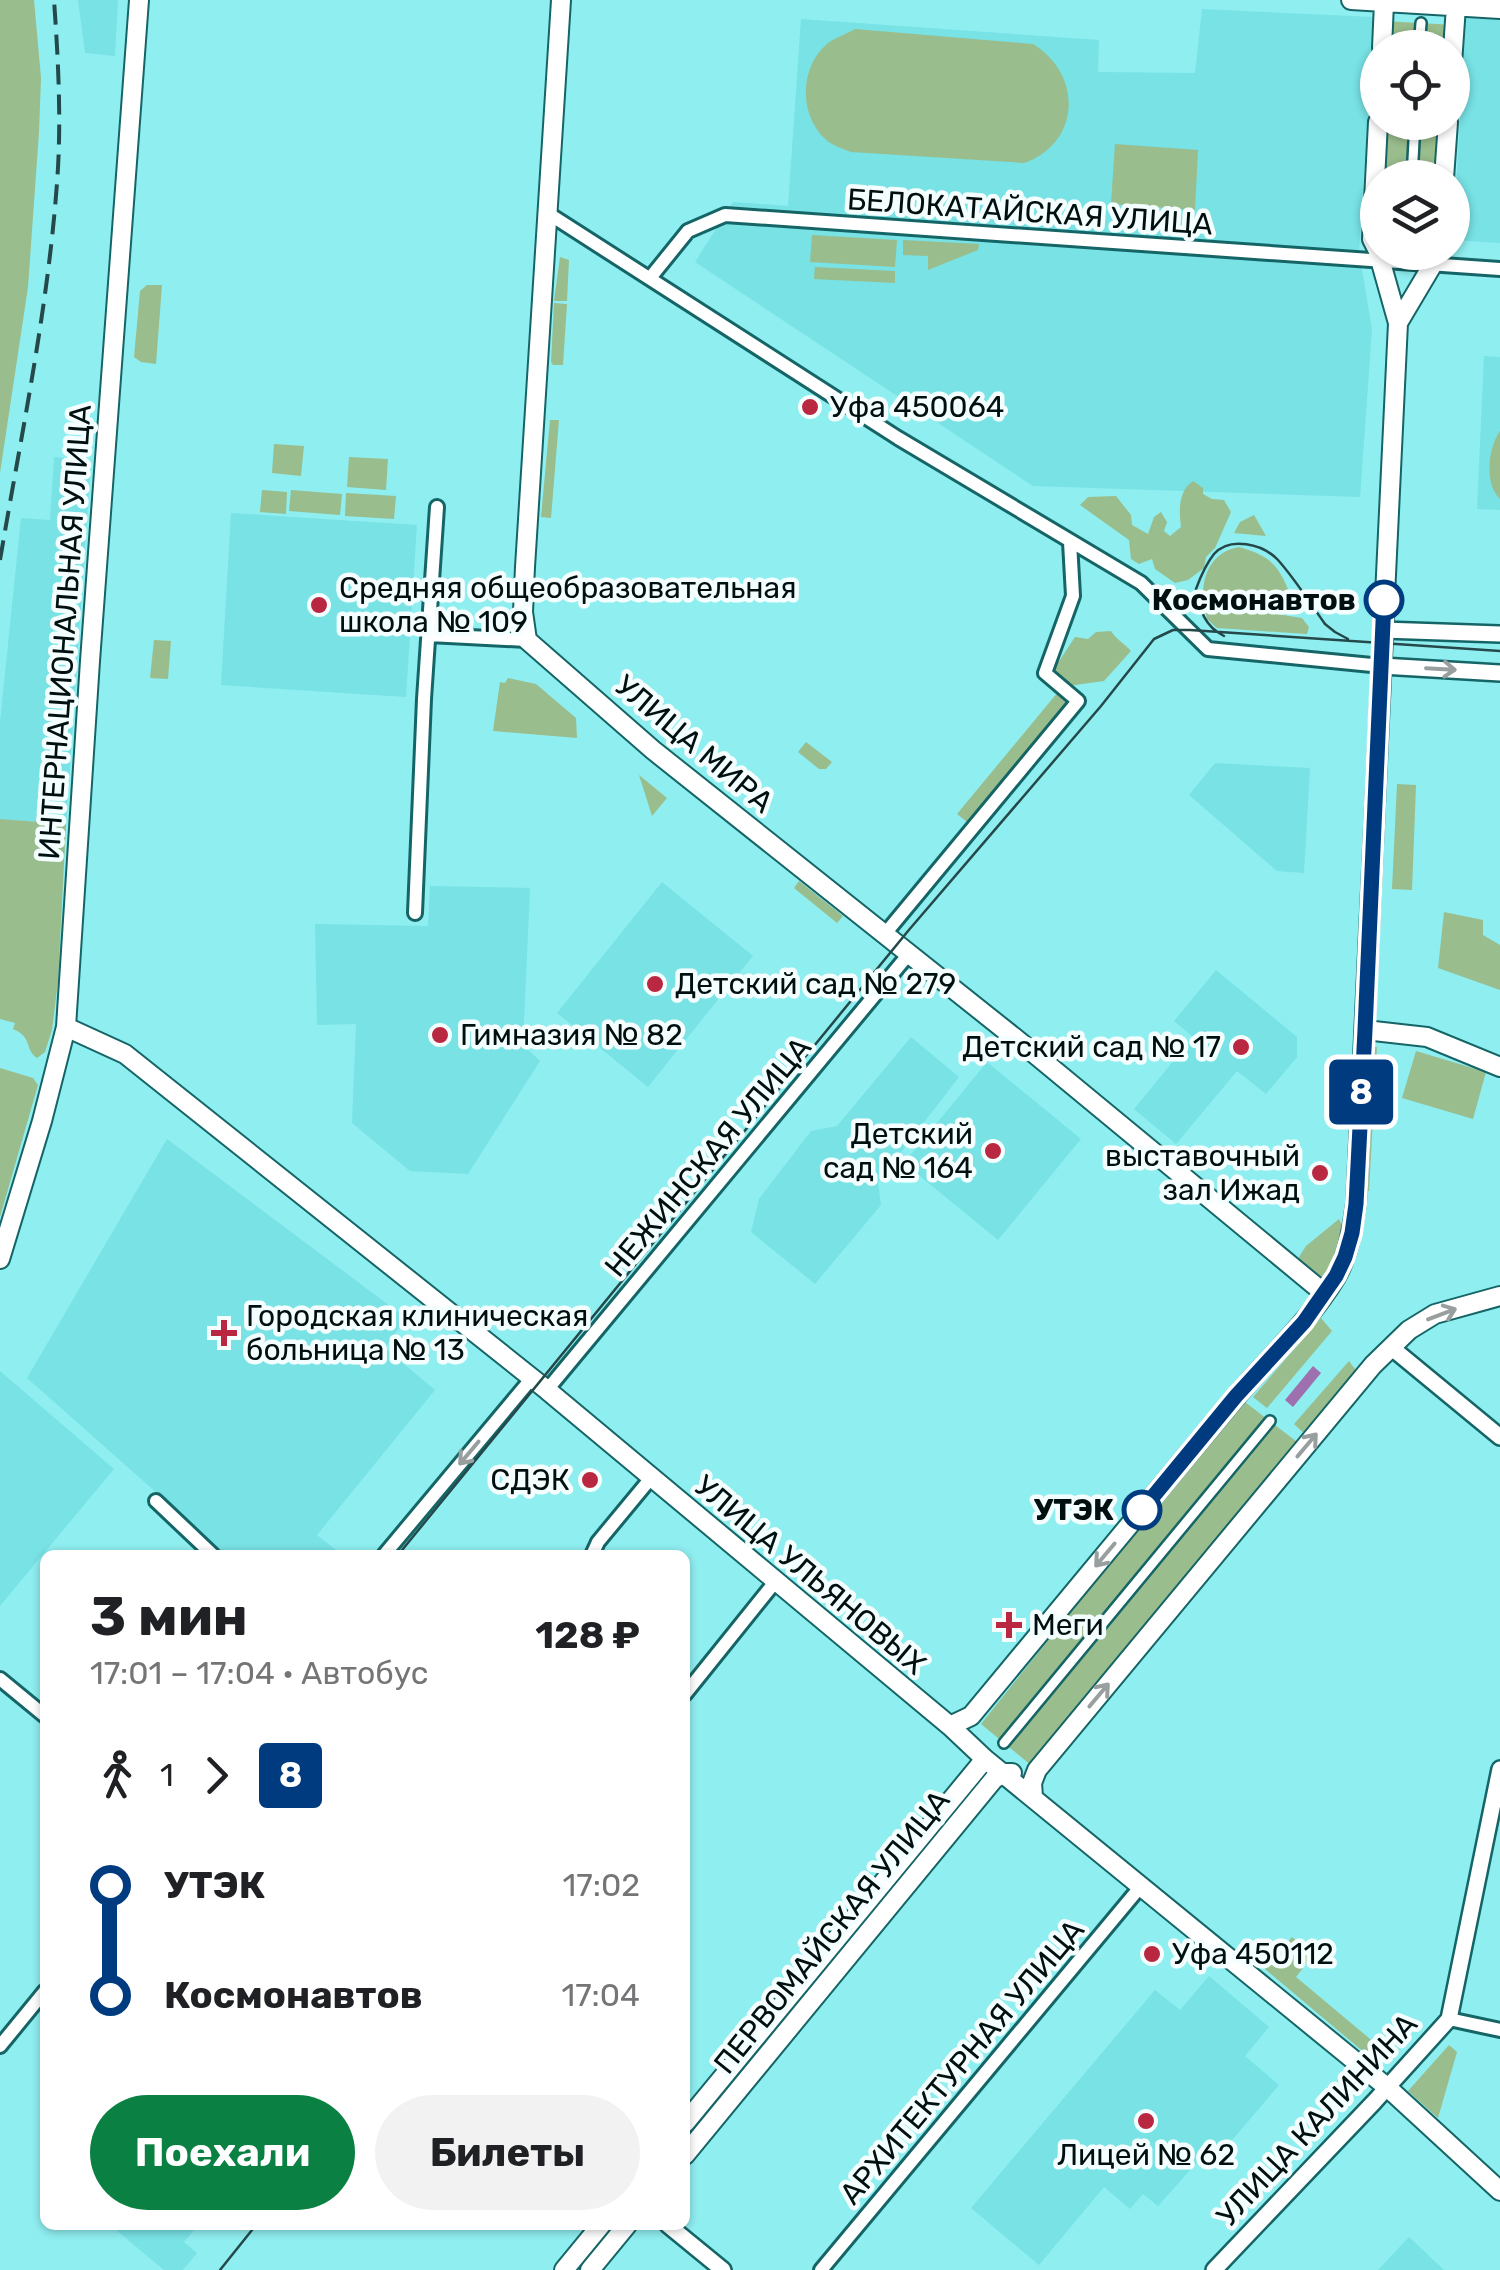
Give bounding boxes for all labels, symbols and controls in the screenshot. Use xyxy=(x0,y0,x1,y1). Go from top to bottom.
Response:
map controls xyxy=(1360,30,1470,270)
button: locate xyxy=(1360,30,1470,140)
button: layers xyxy=(1360,160,1470,270)
street label: БЕЛОКАТАЙСКАЯ УЛИЦА xyxy=(846,181,1214,243)
place label: Уфа 450064 xyxy=(830,389,1004,425)
marker: Уфа 450064 xyxy=(799,396,821,418)
street label: ИНТЕРНАЦИОНАЛЬНАЯ УЛИЦА xyxy=(31,403,99,861)
place label: Средняя общеобразовательная школа № 109 xyxy=(339,570,797,640)
marker: Космонавтов xyxy=(1365,581,1403,619)
place label: Космонавтов xyxy=(1152,582,1356,618)
marker: Средняя общеобразовательная школа № 109 xyxy=(308,594,330,616)
one-way arrow xyxy=(1424,660,1456,679)
street label: УЛИЦА МИРА xyxy=(608,668,780,820)
place label: Детский сад № 279 xyxy=(675,966,956,1002)
marker: Детский сад № 279 xyxy=(644,973,666,995)
place label: Гимназия № 82 xyxy=(460,1017,683,1053)
marker: Гимназия № 82 xyxy=(429,1024,451,1046)
place label: Детский сад № 17 xyxy=(962,1029,1221,1065)
street label: НЕЖИНСКАЯ УЛИЦА xyxy=(597,1030,819,1284)
marker: Детский сад № 17 xyxy=(1230,1036,1252,1058)
line badge: 8 xyxy=(1328,1060,1394,1124)
text: 8 xyxy=(1349,1071,1373,1113)
place label: Детский сад № 164 xyxy=(823,1116,973,1186)
place label: выставочный зал Ижад xyxy=(1105,1138,1300,1208)
marker: Детский сад № 164 xyxy=(982,1140,1004,1162)
marker: выставочный зал Ижад xyxy=(1309,1162,1331,1184)
place label: Городская клиническая больница № 13 xyxy=(246,1298,588,1368)
one-way arrow xyxy=(1425,1304,1456,1322)
marker: Городская клиническая больница № 13 xyxy=(211,1320,237,1346)
one-way arrow xyxy=(1296,1433,1318,1459)
one-way arrow xyxy=(459,1440,481,1466)
place label: СДЭК xyxy=(490,1462,570,1498)
street label: УЛИЦА УЛЬЯНОВЫХ xyxy=(687,1468,933,1682)
marker: СДЭК xyxy=(579,1469,601,1491)
marker: УТЭК xyxy=(1123,1491,1161,1529)
place label: УТЭК xyxy=(1034,1492,1114,1528)
one-way arrow xyxy=(1094,1542,1116,1568)
text: 3 мин xyxy=(90,1584,248,1649)
place label: Меги xyxy=(1032,1607,1104,1643)
text: 128 ₽ xyxy=(535,1612,640,1658)
marker: Меги xyxy=(996,1612,1022,1638)
text: 17:01 – 17:04 · Автобус xyxy=(90,1654,428,1692)
one-way arrow xyxy=(1088,1683,1110,1709)
icon: walk xyxy=(90,1748,145,1803)
icon: forward xyxy=(189,1748,244,1803)
text: 8 xyxy=(279,1754,302,1796)
text: 1 xyxy=(160,1756,174,1794)
street label: ПЕРВОМАЙСКАЯ УЛИЦА xyxy=(707,1783,957,2081)
text: УТЭК xyxy=(164,1862,266,1908)
text: 17:02 xyxy=(563,1866,640,1904)
street label: АРХИТЕКТУРНАЯ УЛИЦА xyxy=(832,1912,1092,2212)
place label: Уфа 450112 xyxy=(1172,1936,1334,1972)
marker: Уфа 450112 xyxy=(1141,1943,1163,1965)
text: Космонавтов xyxy=(164,1972,423,2018)
text: 17:04 xyxy=(562,1976,640,2014)
street label: УЛИЦА КАЛИНИНА xyxy=(1209,2006,1425,2234)
button: Поехали xyxy=(90,2095,355,2210)
button: Билеты xyxy=(375,2095,640,2210)
marker: Лицей № 62 xyxy=(1135,2110,1157,2132)
place label: Лицей № 62 xyxy=(1057,2137,1235,2173)

